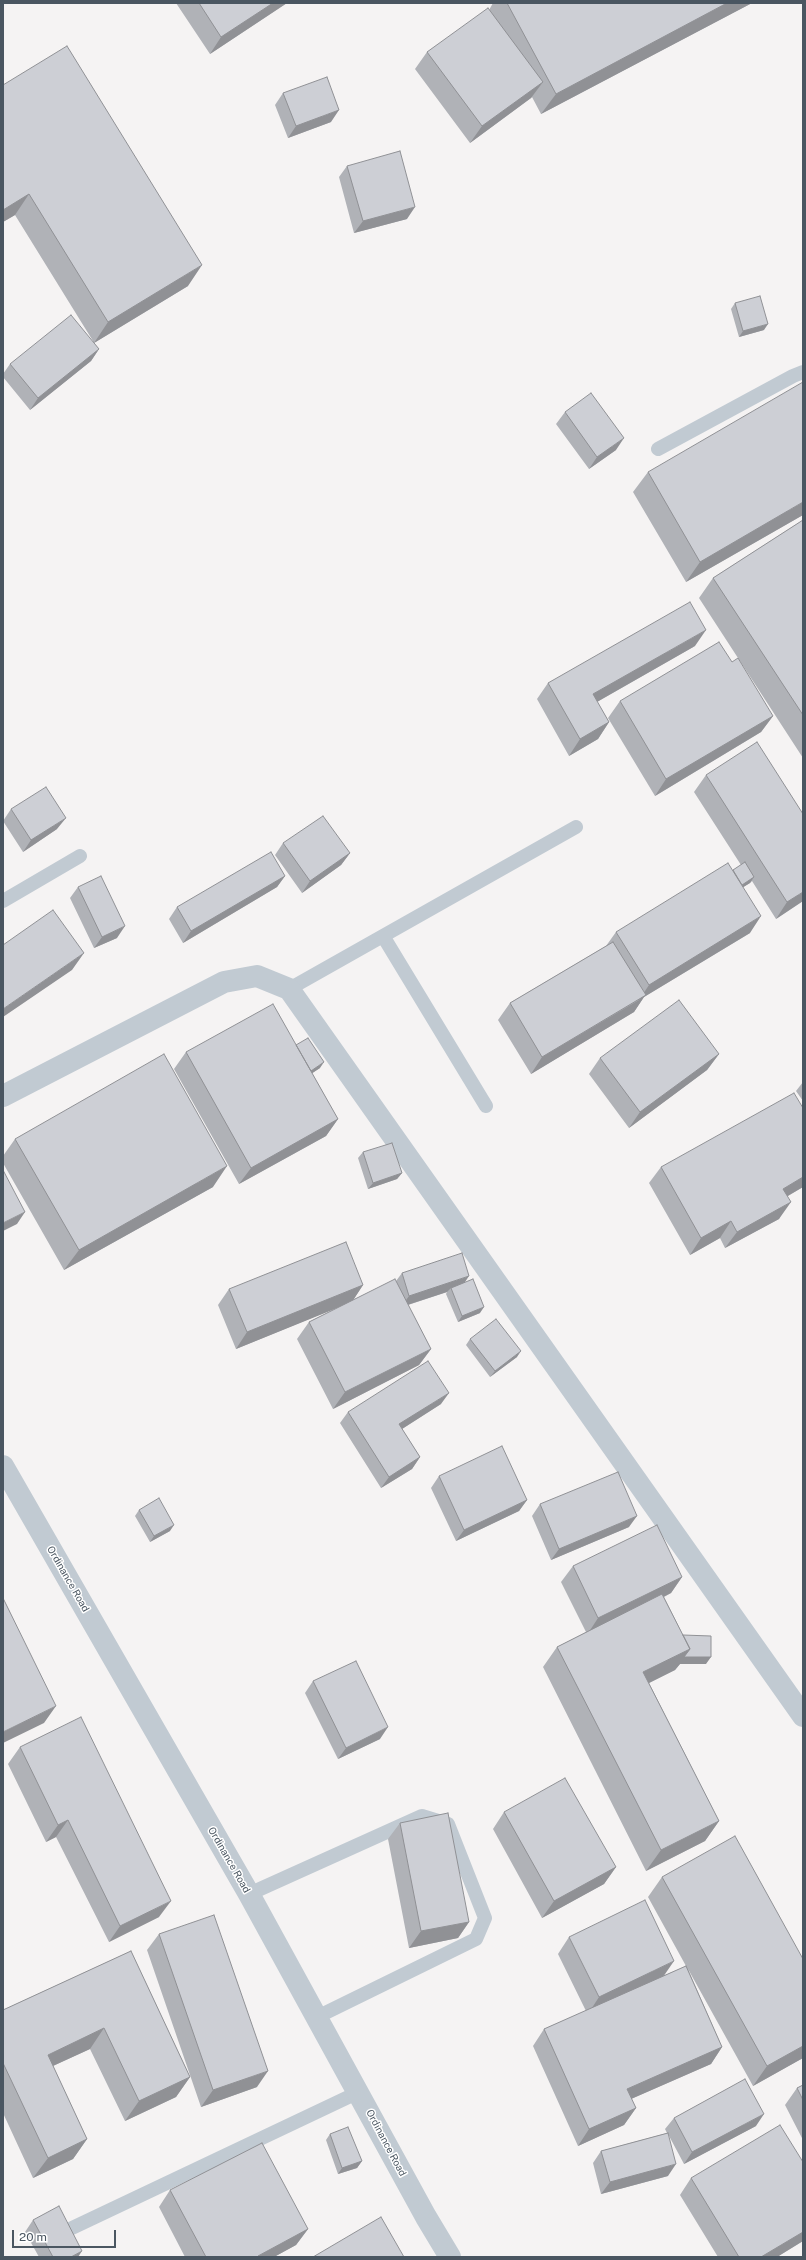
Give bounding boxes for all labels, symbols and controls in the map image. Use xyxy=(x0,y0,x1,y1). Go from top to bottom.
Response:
street label: Ordinance Road xyxy=(44,1544,92,1614)
street label: Ordinance Road xyxy=(205,1825,253,1895)
street label: Ordinance Road xyxy=(363,2108,409,2178)
scale bar xyxy=(14,2222,118,2248)
text: 20 m xyxy=(19,2230,47,2244)

